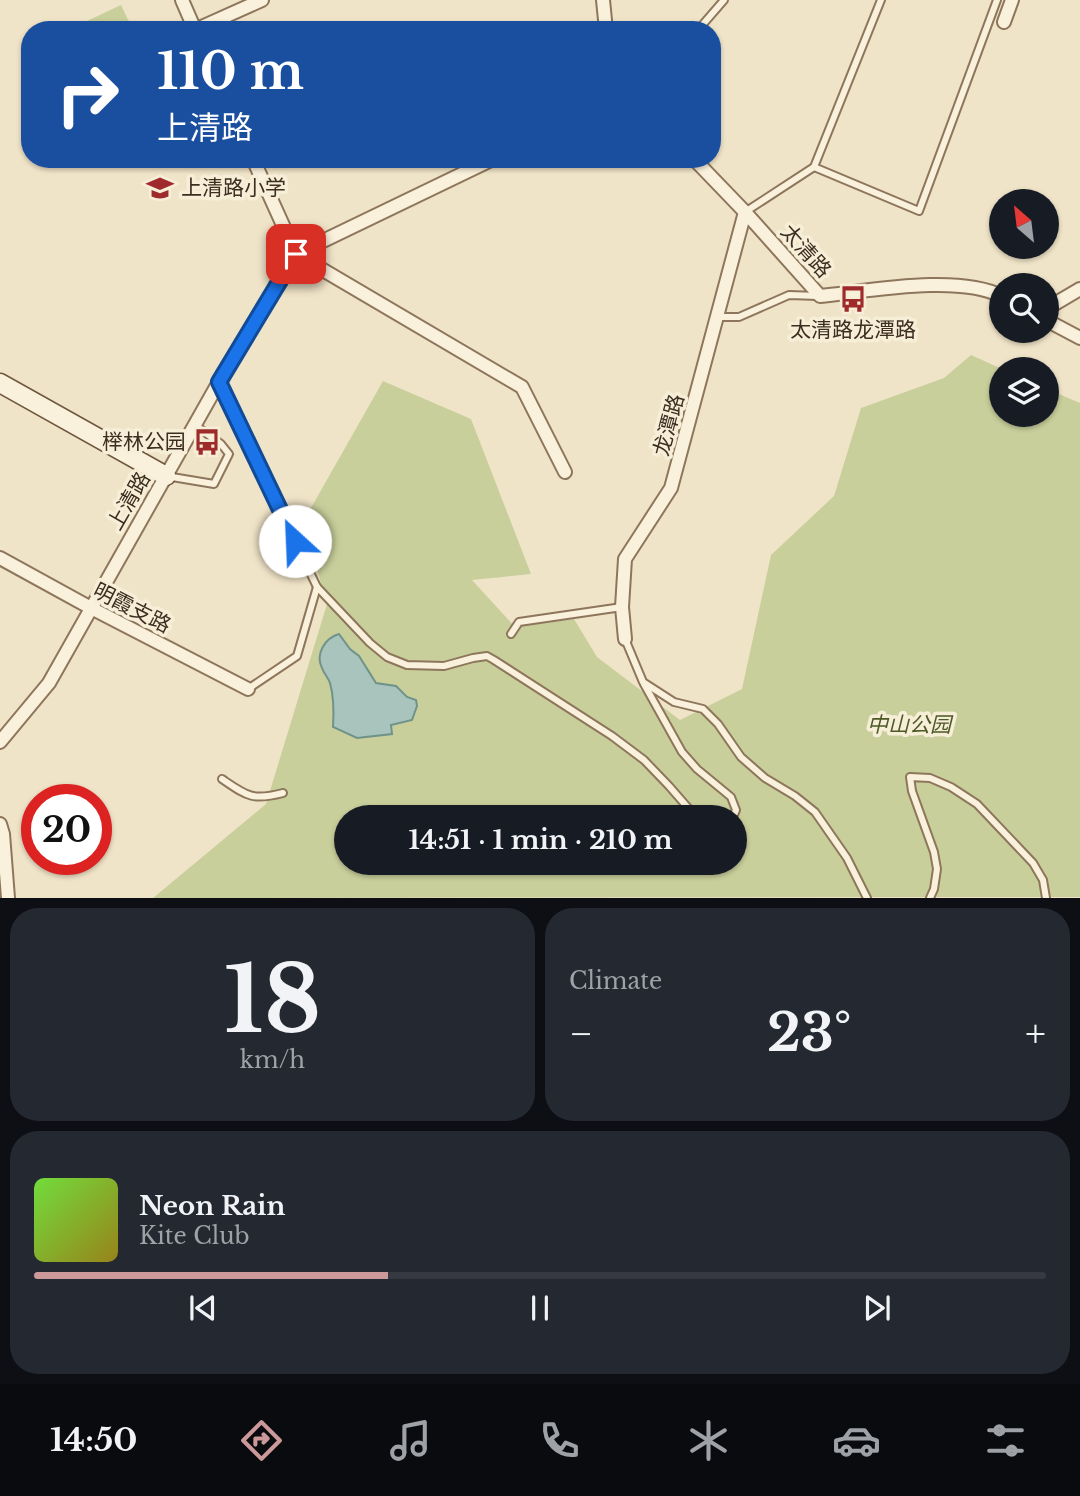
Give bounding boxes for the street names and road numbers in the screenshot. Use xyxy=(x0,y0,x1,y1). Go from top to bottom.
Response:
street label: 太清路 xyxy=(775,219,837,283)
street label: 龙潭路 xyxy=(648,391,690,459)
street label: 上清路 xyxy=(102,467,156,535)
street label: 明霞支路 xyxy=(89,577,175,639)

